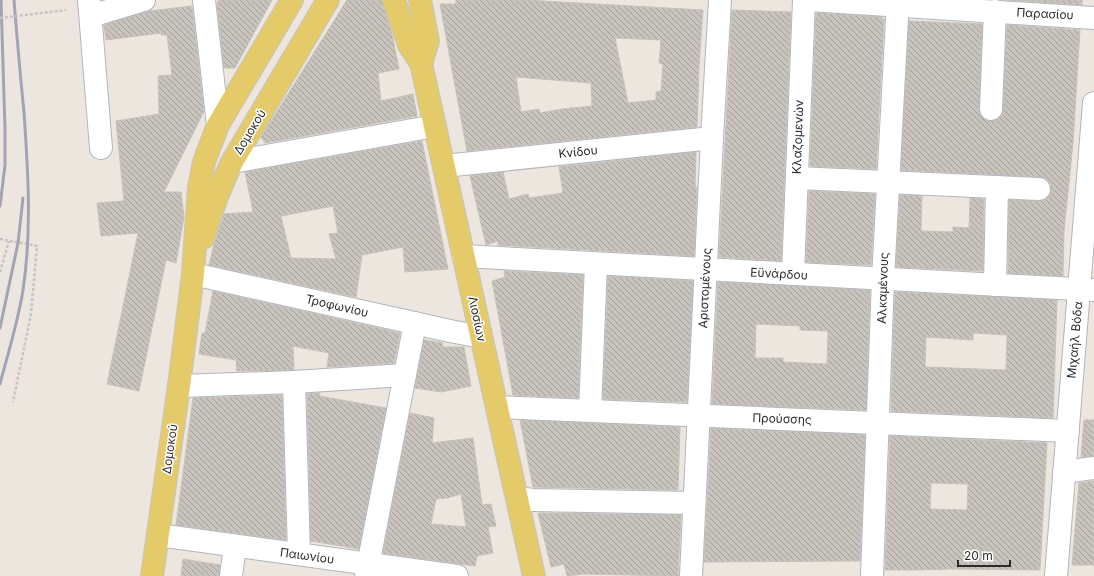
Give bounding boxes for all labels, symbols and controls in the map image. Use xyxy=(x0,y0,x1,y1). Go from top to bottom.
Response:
street label: Παρασίου xyxy=(1016,5,1074,22)
street label: Κλαζομενών xyxy=(789,100,806,174)
street label: Δομοκού xyxy=(230,106,269,157)
street label: Κνίδου xyxy=(558,142,598,161)
street label: Αριστομένους xyxy=(695,247,714,329)
street label: Αλκαμένους xyxy=(874,252,891,324)
street label: Εϋνάρδου xyxy=(750,265,808,283)
street label: Τροφωνίου xyxy=(304,291,370,320)
street label: Λιοσίων xyxy=(465,295,490,343)
street label: Μιχαήλ Βόδα xyxy=(1064,301,1085,379)
street label: Προύσσης xyxy=(752,410,812,427)
street label: Δομοκού xyxy=(159,423,180,475)
scale bar xyxy=(958,542,1010,568)
street label: Παιωνίου xyxy=(279,544,335,567)
text: 20 m xyxy=(964,548,993,563)

